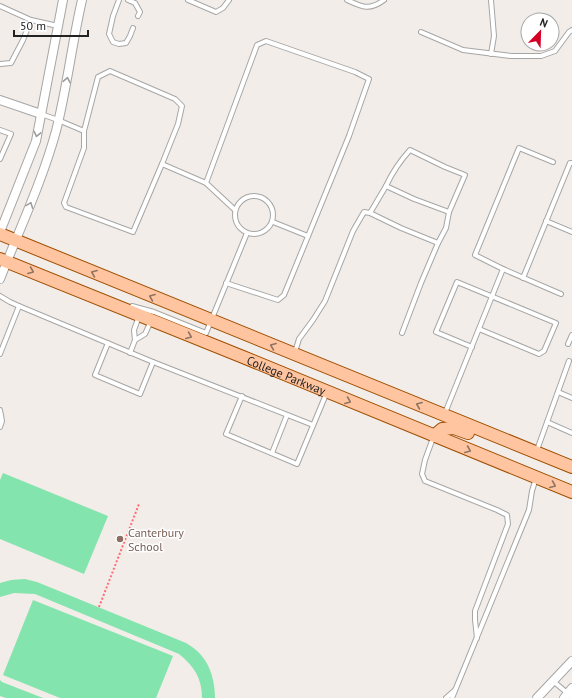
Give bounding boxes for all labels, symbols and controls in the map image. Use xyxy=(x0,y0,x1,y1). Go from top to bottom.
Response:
scale bar xyxy=(14,12,88,38)
north arrow xyxy=(520,12,560,52)
text: N xyxy=(538,15,550,31)
text: 50 m xyxy=(20,18,46,33)
one-way arrow xyxy=(62,77,70,83)
one-way arrow xyxy=(33,131,42,138)
one-way arrow xyxy=(26,201,34,208)
one-way arrow xyxy=(27,267,34,275)
one-way arrow xyxy=(91,270,99,278)
one-way arrow xyxy=(149,293,156,301)
one-way arrow xyxy=(185,331,192,339)
one-way arrow xyxy=(269,342,276,350)
street label: College Parkway xyxy=(245,352,329,398)
one-way arrow xyxy=(344,396,351,404)
one-way arrow xyxy=(416,402,424,410)
one-way arrow xyxy=(464,445,472,453)
one-way arrow xyxy=(549,480,556,488)
place label: Canterbury School xyxy=(128,525,184,554)
marker: Canterbury School xyxy=(115,534,125,544)

